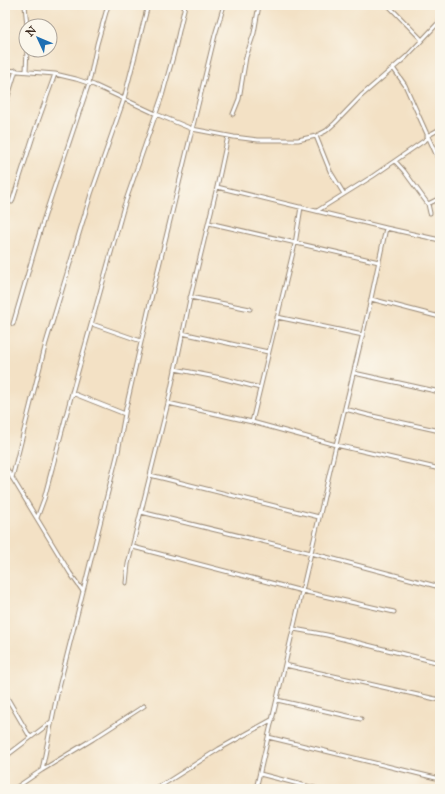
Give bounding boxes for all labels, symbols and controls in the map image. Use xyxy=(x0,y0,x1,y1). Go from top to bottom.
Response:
north arrow xyxy=(18,18,58,58)
text: N xyxy=(23,23,40,39)

